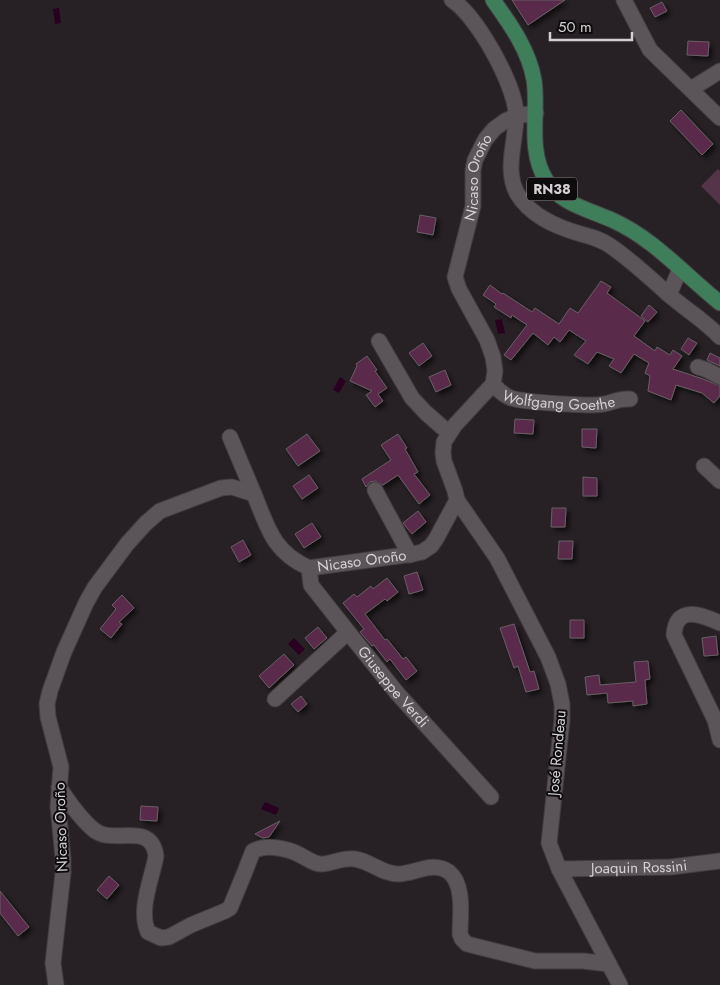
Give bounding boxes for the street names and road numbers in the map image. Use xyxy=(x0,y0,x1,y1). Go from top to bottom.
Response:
street label: Nicaso Oroño xyxy=(459,128,497,224)
road number: RN38 xyxy=(527,178,577,200)
street label: Wolfgang Goethe xyxy=(499,384,618,416)
street label: Nicaso Oroño xyxy=(316,544,408,578)
street label: Giuseppe Verdi xyxy=(352,641,434,732)
street label: José Rondeau xyxy=(542,709,572,799)
street label: Nicaso Oroño xyxy=(48,782,74,872)
street label: Joaquin Rossini xyxy=(589,854,688,879)

